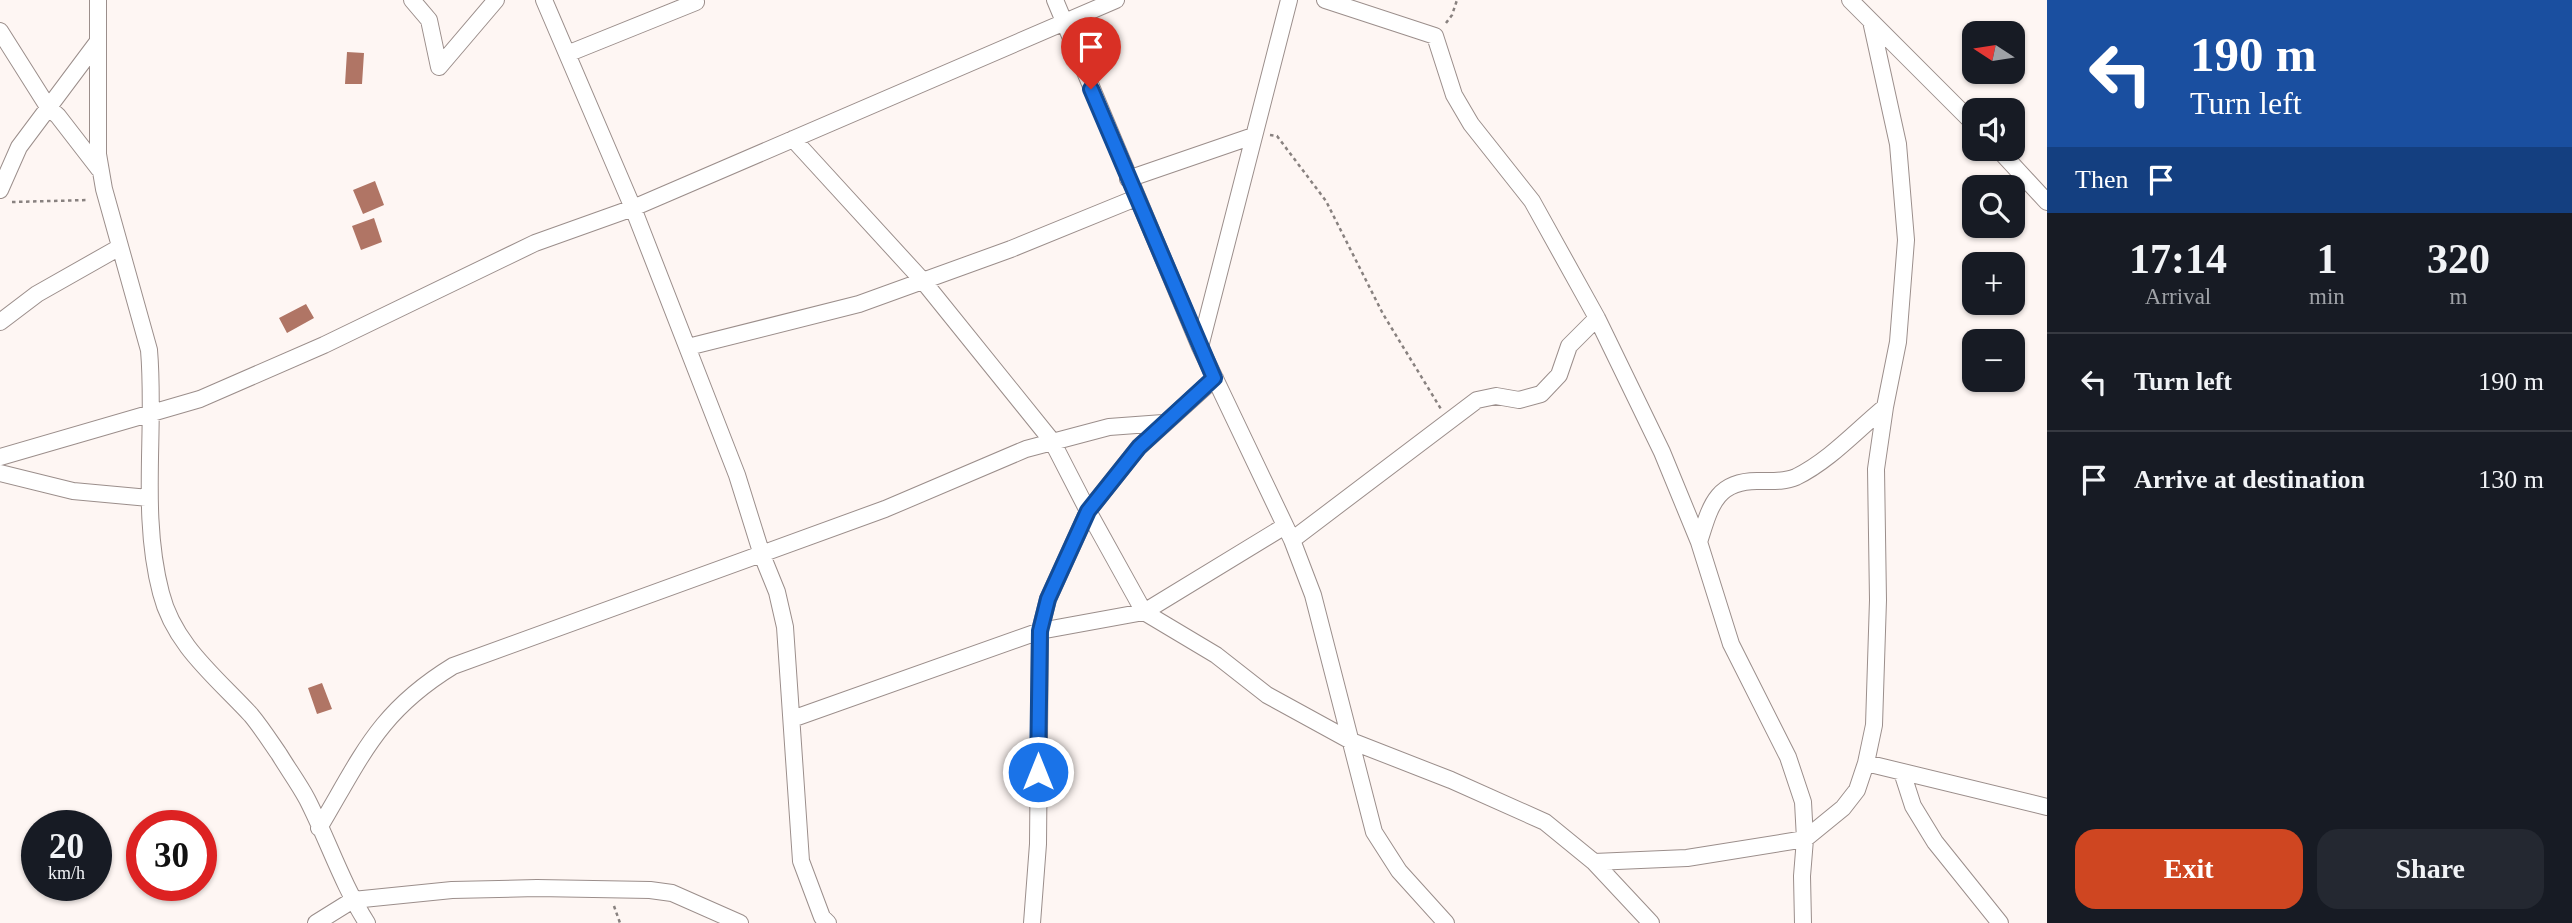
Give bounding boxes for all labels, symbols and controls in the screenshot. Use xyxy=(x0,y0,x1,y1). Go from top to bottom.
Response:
pin xyxy=(1061,17,1121,89)
north arrow xyxy=(1962,21,2025,84)
map controls xyxy=(1962,21,2025,392)
text: 190 m xyxy=(2190,27,2317,82)
icon: arrive xyxy=(1072,28,1110,66)
icon: left xyxy=(2075,28,2166,119)
text: Turn left xyxy=(2190,85,2302,121)
button: sound xyxy=(1962,98,2025,161)
icon: arrive xyxy=(2142,161,2180,199)
text: Then xyxy=(2075,165,2128,194)
button: search xyxy=(1962,175,2025,238)
text: 17:14 xyxy=(2129,236,2227,282)
text: 1 xyxy=(2316,236,2337,282)
text: 320 xyxy=(2427,236,2490,282)
button: + xyxy=(1962,252,2025,315)
text: Arrival xyxy=(2145,284,2211,309)
text: min xyxy=(2309,284,2345,309)
text: m xyxy=(2449,284,2467,309)
button: − xyxy=(1962,329,2025,392)
icon: left xyxy=(2075,363,2113,401)
text: Turn left xyxy=(2134,367,2232,396)
text: 190 m xyxy=(2478,367,2544,396)
icon: arrive xyxy=(2075,461,2113,499)
text: Arrive at destination xyxy=(2134,465,2365,494)
text: 130 m xyxy=(2478,465,2544,494)
position arrow xyxy=(1001,735,1075,809)
speed limit sign: 30 xyxy=(126,810,217,901)
text: 20 xyxy=(49,827,84,866)
button: Exit xyxy=(2075,829,2303,909)
button: Share xyxy=(2317,829,2544,909)
text: km/h xyxy=(48,863,85,883)

